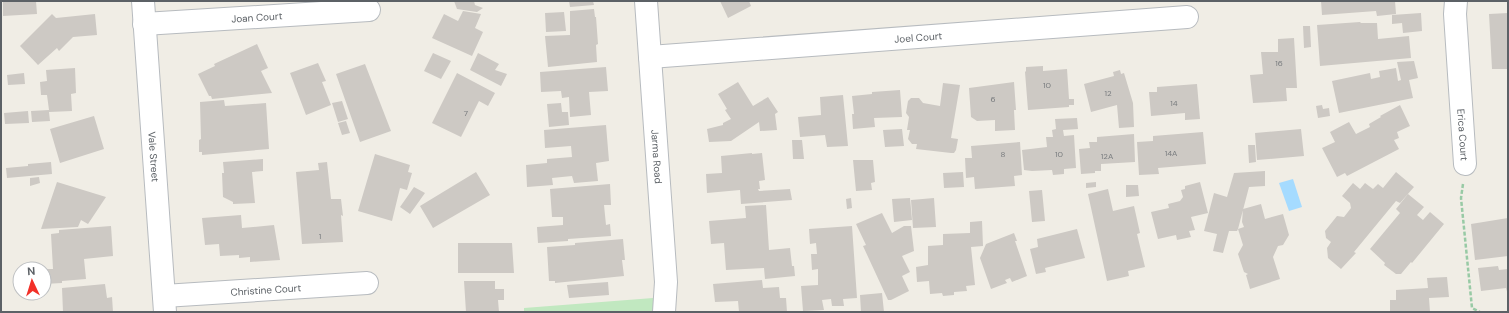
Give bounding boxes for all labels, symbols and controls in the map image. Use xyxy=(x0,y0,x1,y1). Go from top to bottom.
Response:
street label: Joan Court xyxy=(231,9,283,25)
street label: Joel Court xyxy=(894,29,943,45)
house number: 16 xyxy=(1275,58,1283,68)
house number: 10 xyxy=(1043,80,1052,90)
house number: 12 xyxy=(1104,88,1112,98)
house number: 6 xyxy=(990,94,996,104)
house number: 14 xyxy=(1170,98,1178,108)
house number: 7 xyxy=(464,108,468,118)
street label: Erica Court xyxy=(1455,108,1471,161)
street label: Jarma Road xyxy=(649,129,665,184)
street label: Vale Street xyxy=(146,131,162,182)
house number: 14A xyxy=(1165,148,1178,158)
house number: 8 xyxy=(1001,149,1006,159)
house number: 10 xyxy=(1055,149,1064,159)
house number: 12A xyxy=(1101,151,1114,161)
house number: 1 xyxy=(319,231,321,241)
north arrow xyxy=(12,261,52,301)
text: N xyxy=(27,264,36,278)
street label: Christine Court xyxy=(230,281,302,298)

